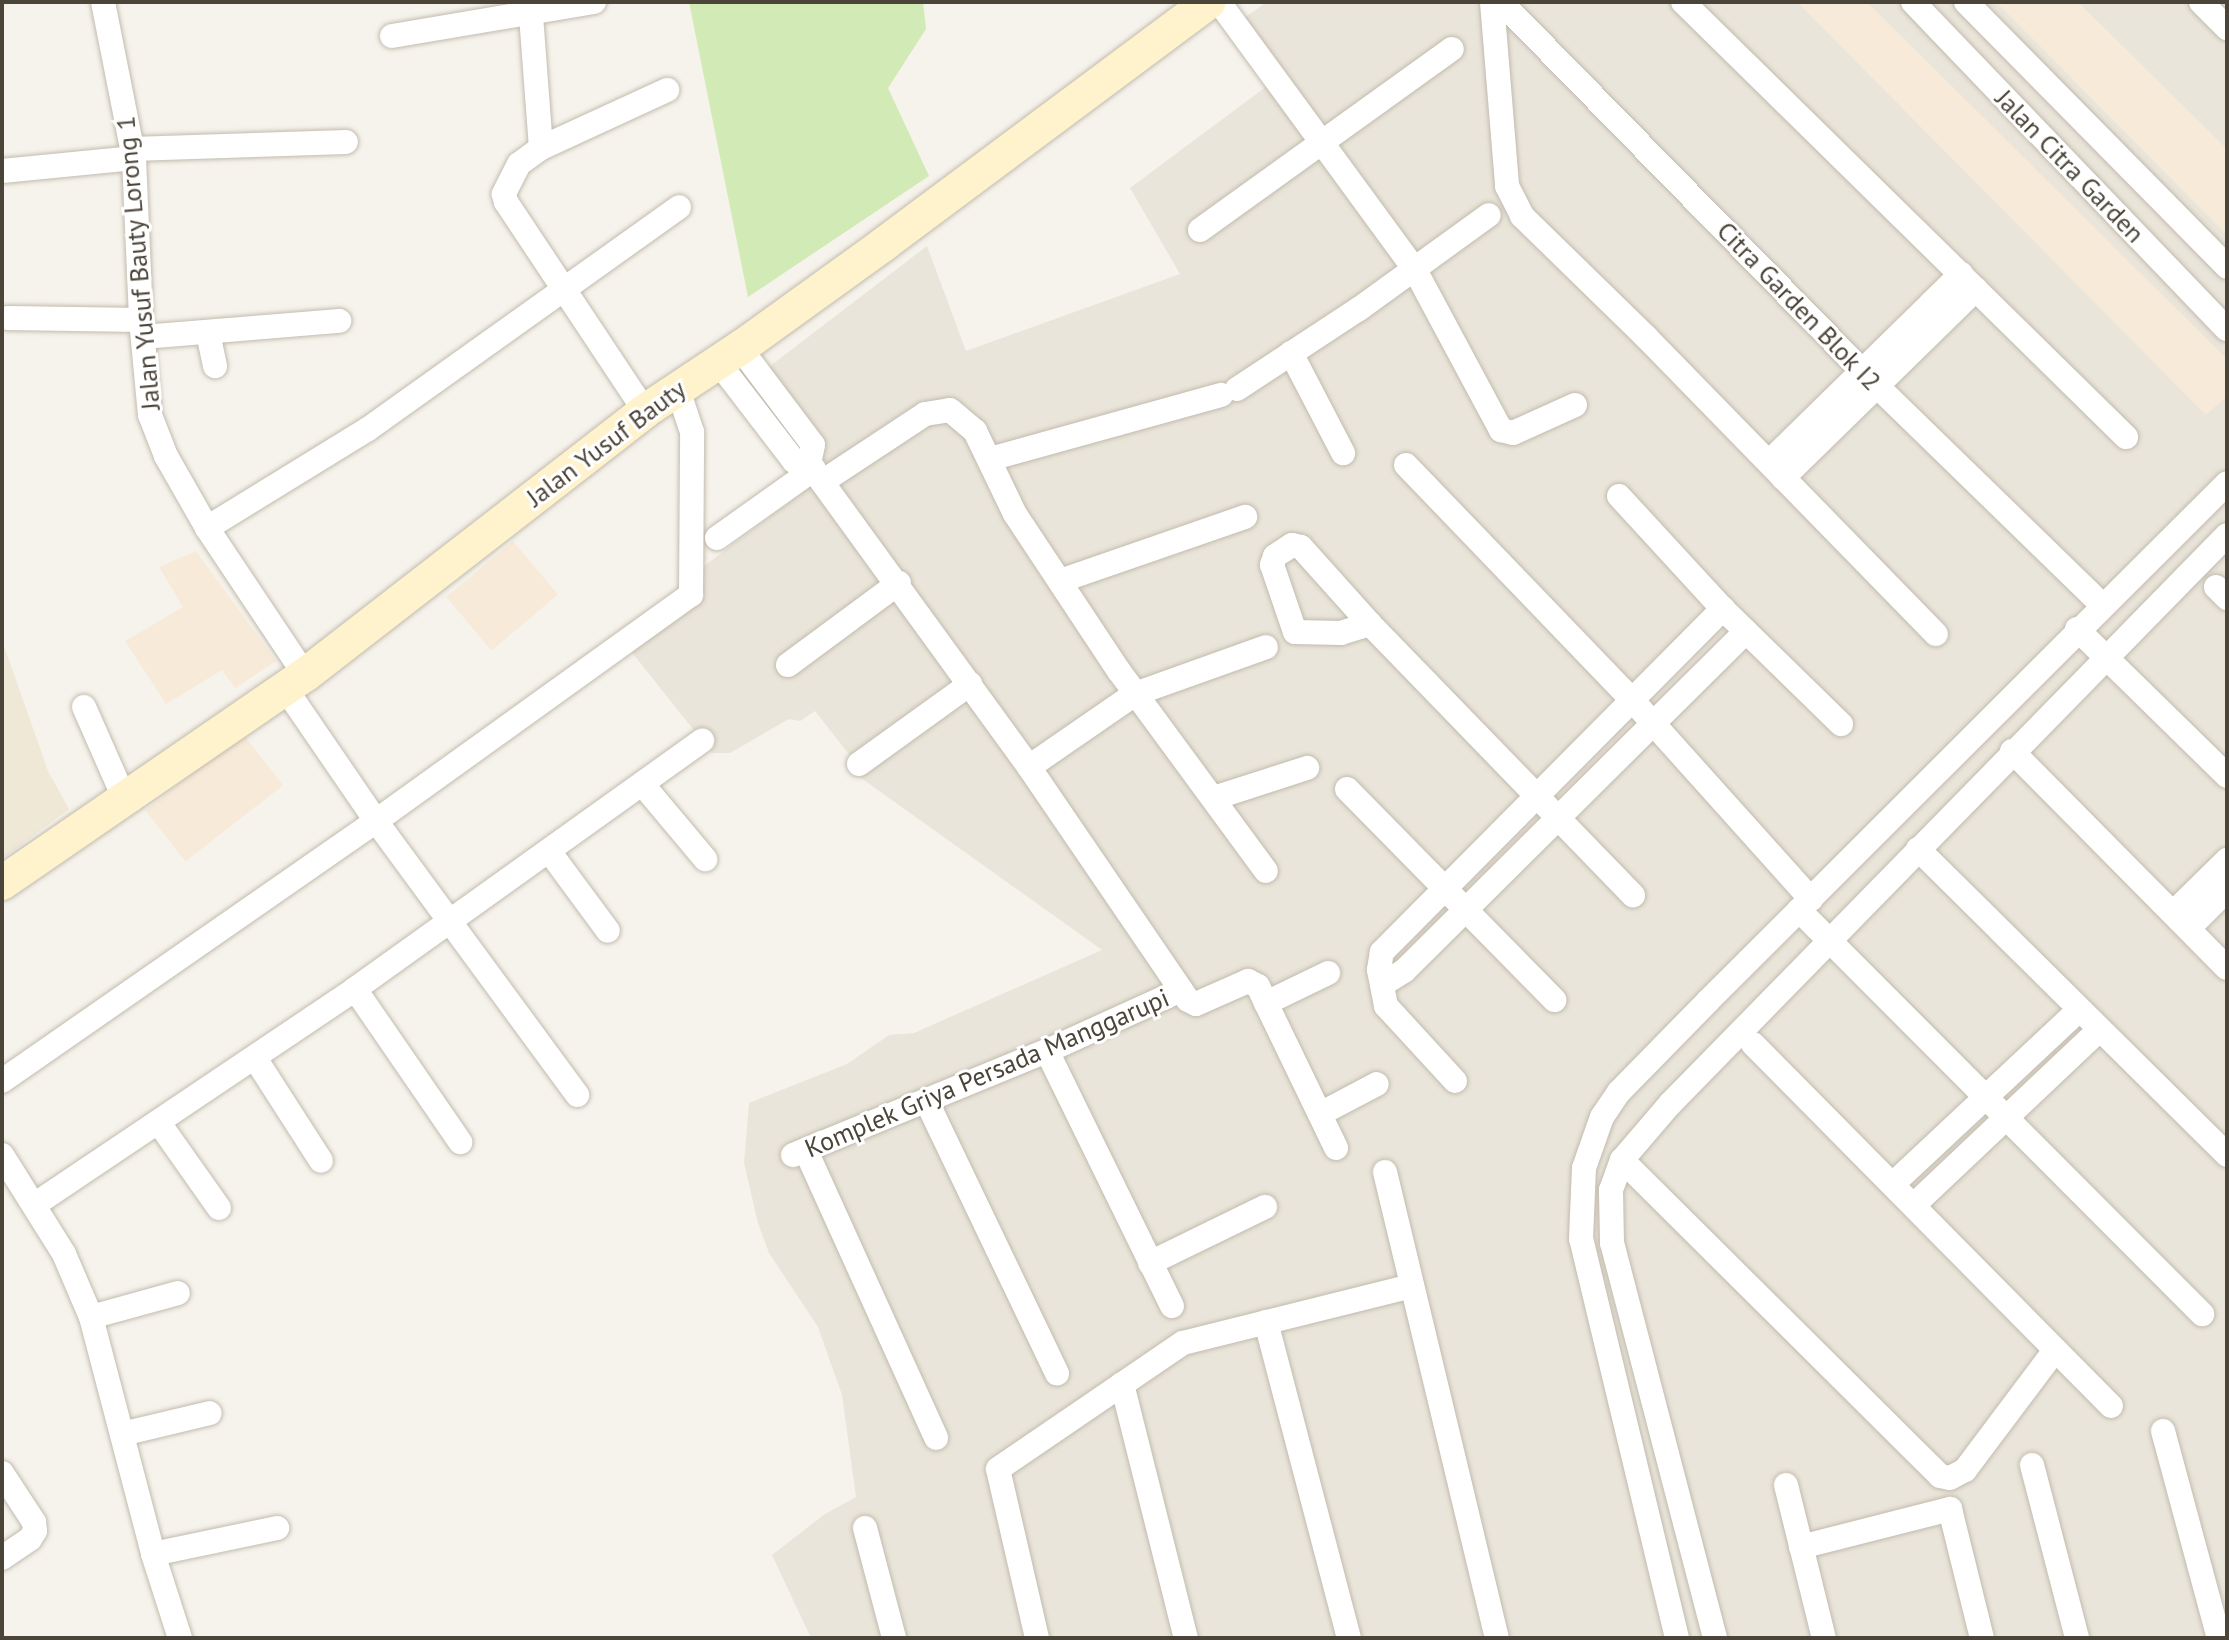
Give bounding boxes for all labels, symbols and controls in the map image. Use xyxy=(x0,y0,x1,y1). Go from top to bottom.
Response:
street label: Jalan Citra Garden xyxy=(1989,83,2151,249)
street label: Jalan Yusuf Bauty Lorong 1 xyxy=(110,114,166,412)
street label: Citra Garden Blok I2 xyxy=(1710,215,1888,397)
street label: Jalan Yusuf Bauty xyxy=(520,373,692,513)
street label: Komplek Griya Persada Manggarupi xyxy=(800,982,1174,1164)

